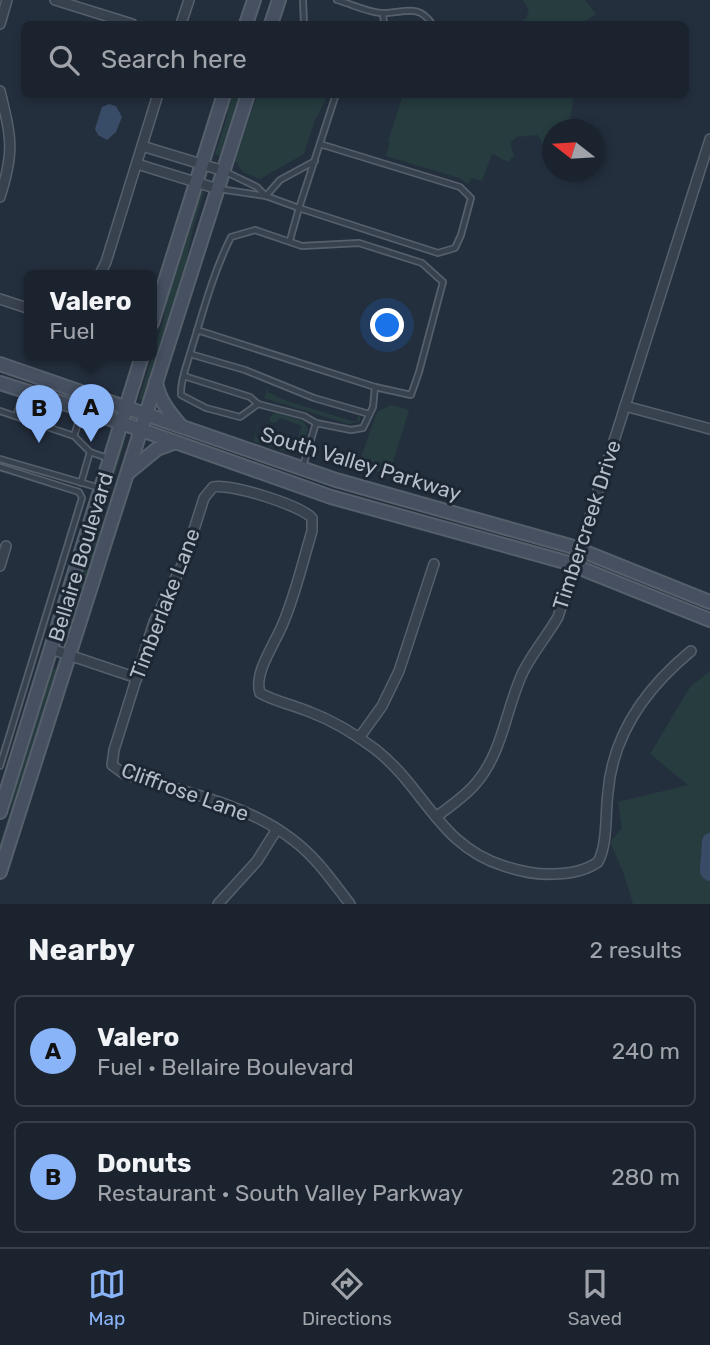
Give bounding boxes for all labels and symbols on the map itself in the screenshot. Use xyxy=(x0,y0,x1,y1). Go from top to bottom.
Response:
north arrow xyxy=(542,119,605,182)
your location xyxy=(370,308,404,342)
pin: A xyxy=(68,384,114,442)
pin: B xyxy=(16,385,62,443)
street label: South Valley Parkway xyxy=(258,421,465,506)
street label: Timbercreek Drive xyxy=(547,437,626,613)
street label: Bellaire Boulevard xyxy=(43,469,118,644)
street label: Timberlake Lane xyxy=(124,525,205,683)
street label: Cliffrose Lane xyxy=(118,757,252,826)

